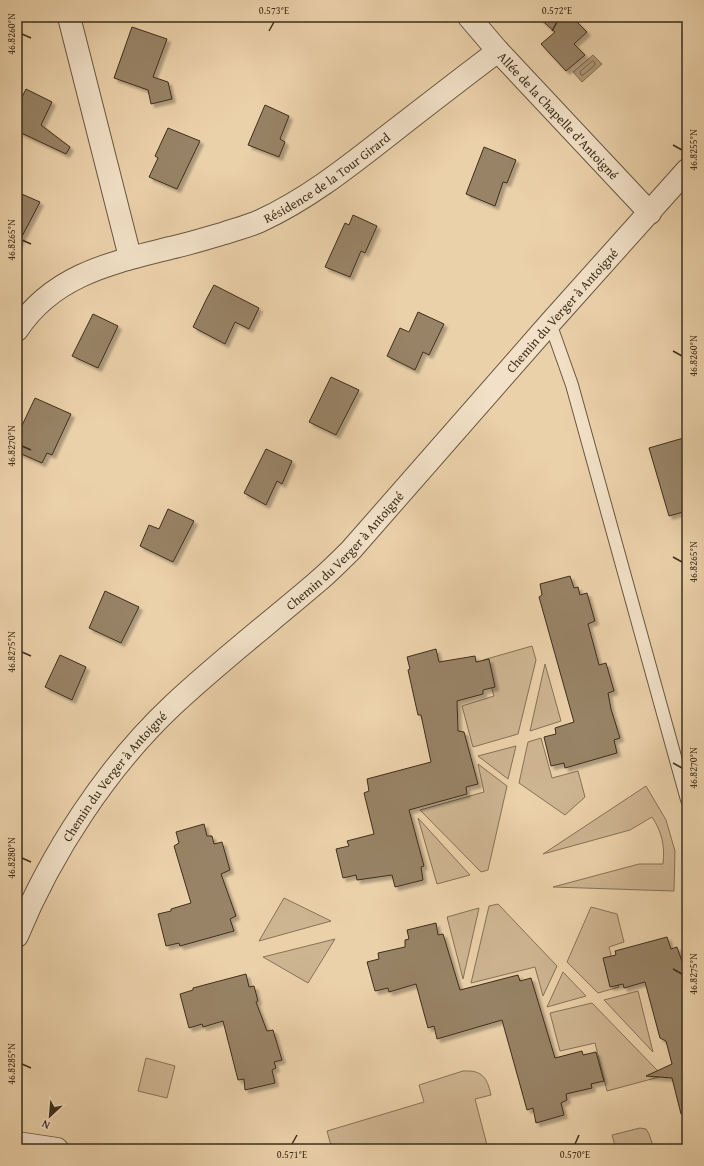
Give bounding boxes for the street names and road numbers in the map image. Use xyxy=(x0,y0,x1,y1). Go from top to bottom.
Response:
street label: Allée de la Chapelle d'Antoigné xyxy=(493,48,623,184)
street label: Résidence de la Tour Girard xyxy=(260,128,394,228)
street label: Chemin du Verger à Antoigné xyxy=(502,244,623,377)
street label: Chemin du Verger à Antoigné xyxy=(282,487,408,615)
street label: Chemin du Verger à Antoigné xyxy=(58,707,171,845)

